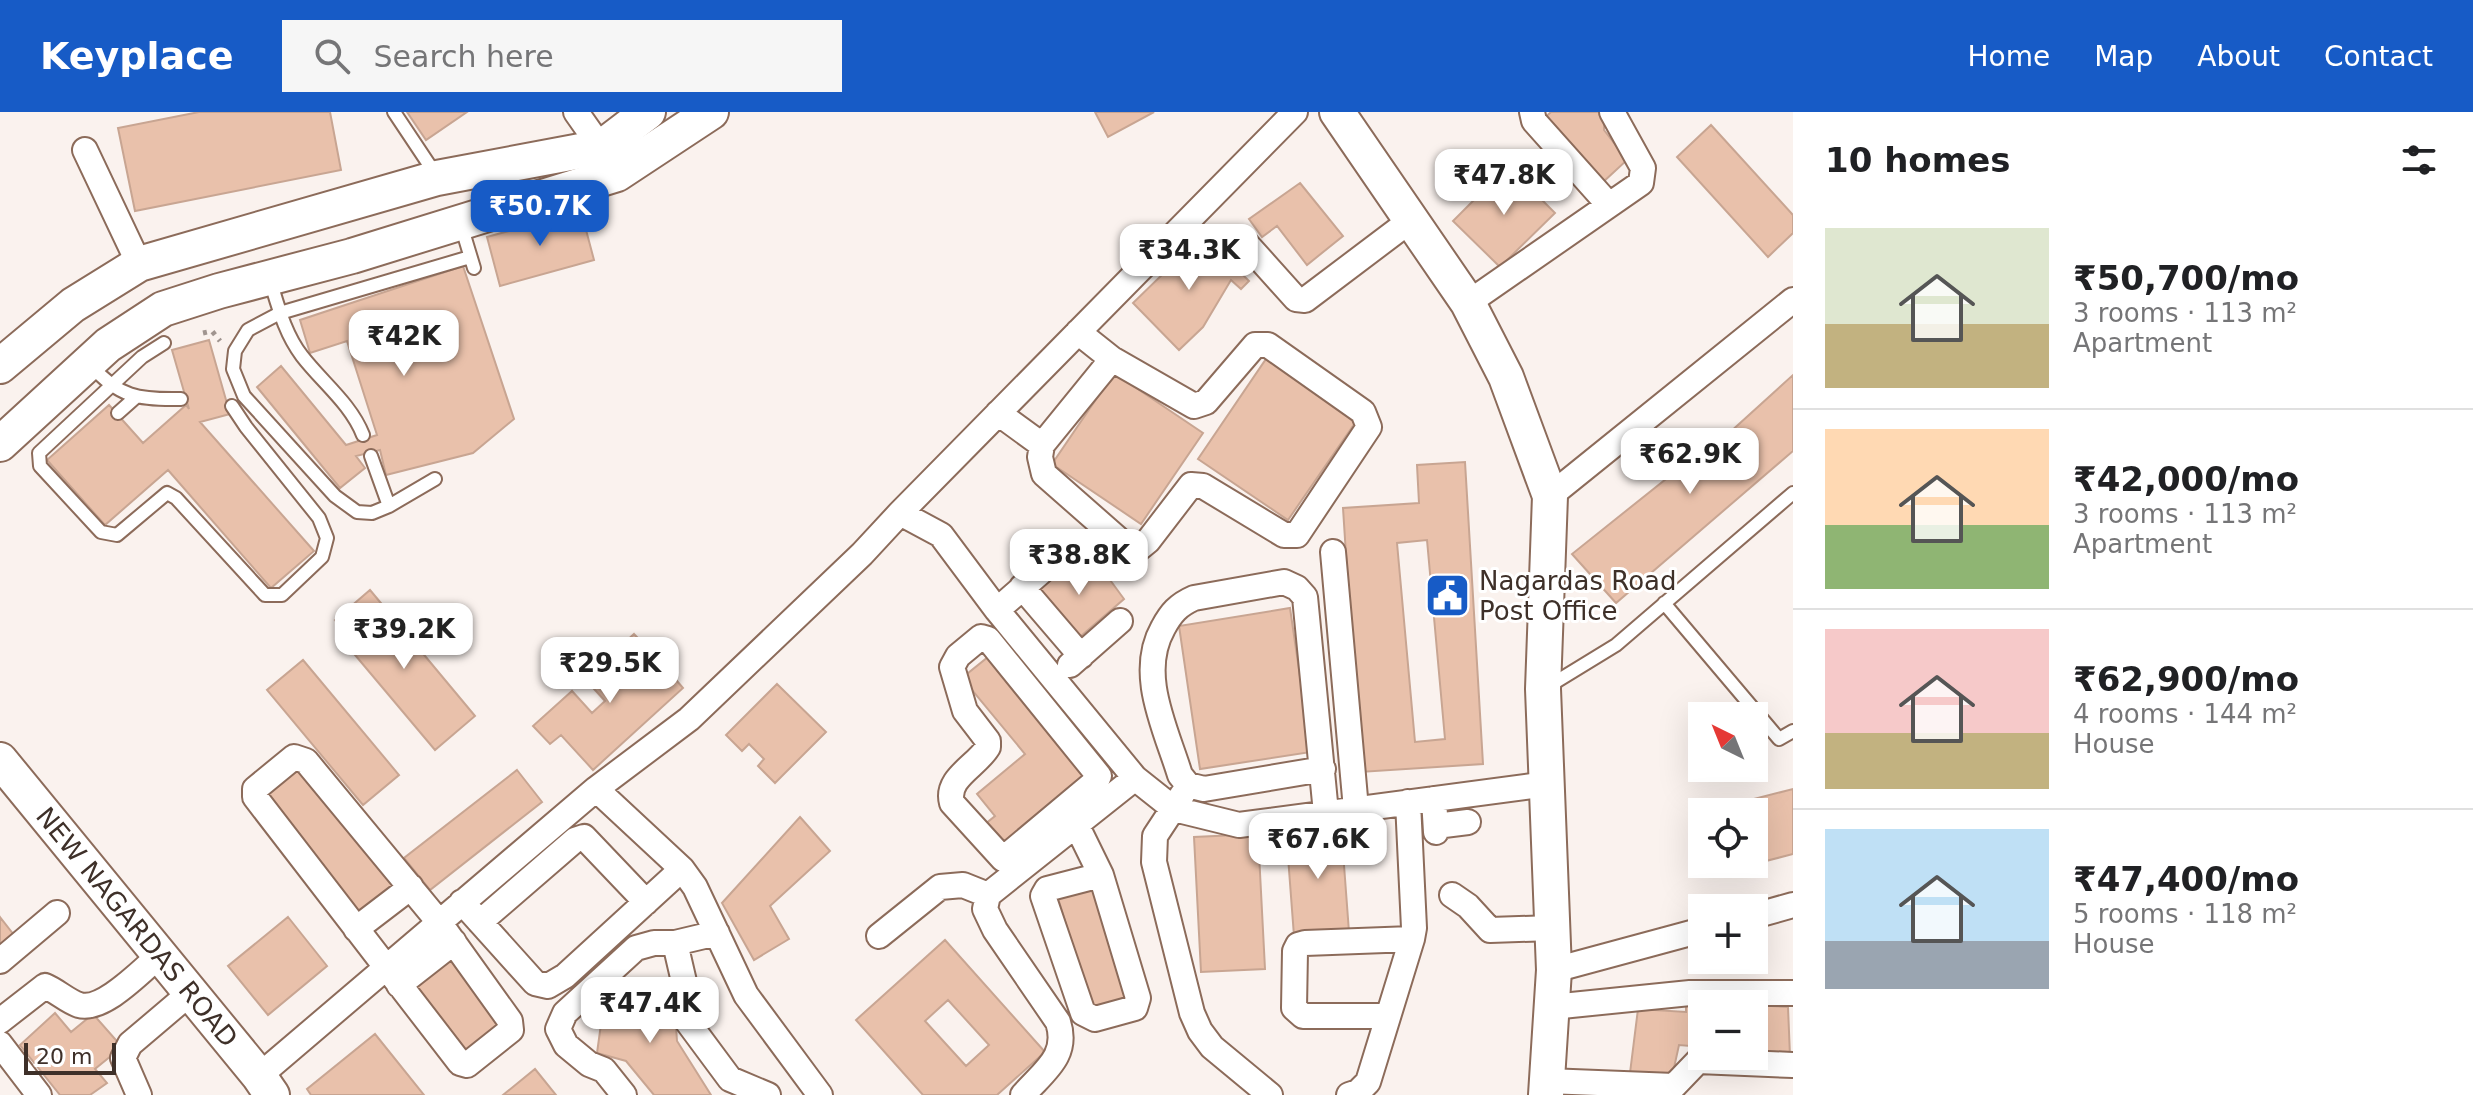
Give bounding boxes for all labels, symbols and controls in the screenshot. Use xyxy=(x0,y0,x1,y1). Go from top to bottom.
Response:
search box xyxy=(282,20,842,92)
text: Keyplace xyxy=(40,34,234,78)
icon: search xyxy=(310,34,354,78)
text: Search here xyxy=(374,39,554,74)
text: Home xyxy=(1967,40,2050,73)
text: Map xyxy=(2094,40,2153,73)
text: About xyxy=(2197,40,2280,73)
text: Contact xyxy=(2324,40,2433,73)
icon: filters xyxy=(2397,138,2441,182)
text: 10 homes xyxy=(1825,140,2010,180)
pin: ₹47.8K xyxy=(1439,149,1569,217)
text: ₹47.8K xyxy=(1453,160,1555,190)
pin: ₹50.7K xyxy=(475,180,605,248)
text: ₹50.7K xyxy=(489,191,591,221)
pin: ₹34.3K xyxy=(1124,224,1254,292)
text: ₹34.3K xyxy=(1138,235,1240,265)
text: ₹50,700/mo xyxy=(2073,258,2299,298)
icon: home xyxy=(1889,260,1985,356)
text: 3 rooms · 113 m² xyxy=(2073,298,2297,328)
pin: ₹42K xyxy=(357,310,451,378)
text: ₹42K xyxy=(367,321,441,351)
text: Apartment xyxy=(2073,328,2212,358)
pin: ₹62.9K xyxy=(1625,428,1755,496)
text: ₹62.9K xyxy=(1639,439,1741,469)
text: ₹42,000/mo xyxy=(2073,459,2299,499)
icon: home xyxy=(1889,461,1985,557)
text: 3 rooms · 113 m² xyxy=(2073,499,2297,529)
pin: ₹38.8K xyxy=(1014,529,1144,597)
text: Apartment xyxy=(2073,529,2212,559)
text: ₹38.8K xyxy=(1028,540,1130,570)
place label: Nagardas Road Post Office xyxy=(1479,566,1677,626)
public building icon: Nagardas Road Post Office xyxy=(1424,572,1472,620)
pin: ₹39.2K xyxy=(339,603,469,671)
text: ₹39.2K xyxy=(353,614,455,644)
pin: ₹29.5K xyxy=(545,637,675,705)
text: ₹29.5K xyxy=(559,648,661,678)
text: ₹62,900/mo xyxy=(2073,659,2299,699)
icon: home xyxy=(1889,661,1985,757)
text: 4 rooms · 144 m² xyxy=(2073,699,2297,729)
north arrow xyxy=(1688,702,1768,782)
map controls xyxy=(1688,702,1768,1070)
text: House xyxy=(2073,729,2154,759)
button: locate xyxy=(1688,798,1768,878)
street label: NEW NAGARDAS ROAD xyxy=(30,801,244,1053)
pin: ₹67.6K xyxy=(1253,813,1383,881)
text: ₹67.6K xyxy=(1267,824,1369,854)
text: ₹47,400/mo xyxy=(2073,859,2299,899)
icon: home xyxy=(1889,861,1985,957)
button: + xyxy=(1688,894,1768,974)
text: 5 rooms · 118 m² xyxy=(2073,899,2297,929)
text: House xyxy=(2073,929,2154,959)
pin: ₹47.4K xyxy=(585,977,715,1045)
text: ₹47.4K xyxy=(599,988,701,1018)
button: − xyxy=(1688,990,1768,1070)
scale bar xyxy=(24,1039,116,1075)
text: 20 m xyxy=(36,1044,92,1069)

